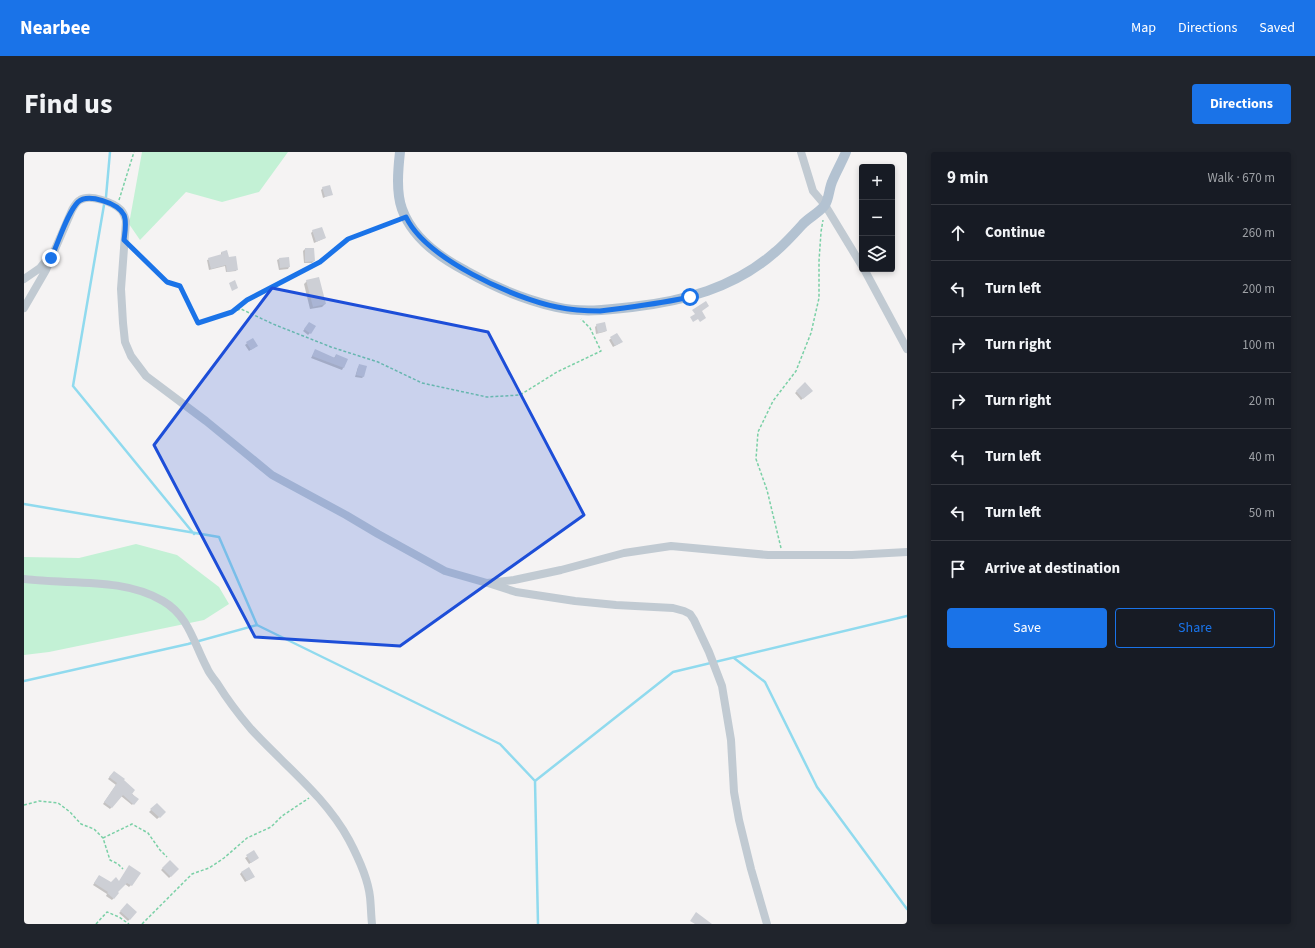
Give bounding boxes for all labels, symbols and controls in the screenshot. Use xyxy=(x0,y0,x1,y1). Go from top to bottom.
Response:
text: Nearbee xyxy=(20,15,90,42)
text: Map xyxy=(1131,18,1156,38)
text: Directions xyxy=(1178,18,1237,38)
text: Saved xyxy=(1259,18,1295,38)
text: Find us xyxy=(24,84,112,124)
button: Directions xyxy=(1192,84,1291,124)
map controls xyxy=(859,164,895,272)
button: + xyxy=(859,164,895,200)
text: 9 min xyxy=(947,166,988,190)
text: Walk · 670 m xyxy=(1207,169,1275,187)
button: − xyxy=(859,200,895,236)
icon: ahead xyxy=(947,222,969,244)
text: Continue xyxy=(985,222,1045,243)
text: 260 m xyxy=(1242,224,1275,242)
button: layers xyxy=(859,236,895,272)
route end xyxy=(42,249,60,267)
icon: left xyxy=(947,278,969,300)
text: Turn left xyxy=(985,278,1041,299)
text: 200 m xyxy=(1242,280,1275,298)
route start xyxy=(681,288,699,306)
icon: right xyxy=(947,334,969,356)
text: Turn right xyxy=(985,334,1051,355)
text: 100 m xyxy=(1242,336,1275,354)
icon: right xyxy=(947,390,969,412)
text: Turn right xyxy=(985,390,1051,411)
text: 20 m xyxy=(1249,392,1275,410)
icon: left xyxy=(947,446,969,468)
text: Turn left xyxy=(985,446,1041,467)
text: 40 m xyxy=(1249,448,1275,466)
icon: left xyxy=(947,502,969,524)
text: Turn left xyxy=(985,502,1041,523)
text: 50 m xyxy=(1249,504,1275,522)
icon: arrive xyxy=(947,558,969,580)
text: Arrive at destination xyxy=(985,558,1120,579)
button: Save xyxy=(947,608,1107,648)
button: Share xyxy=(1115,608,1275,648)

